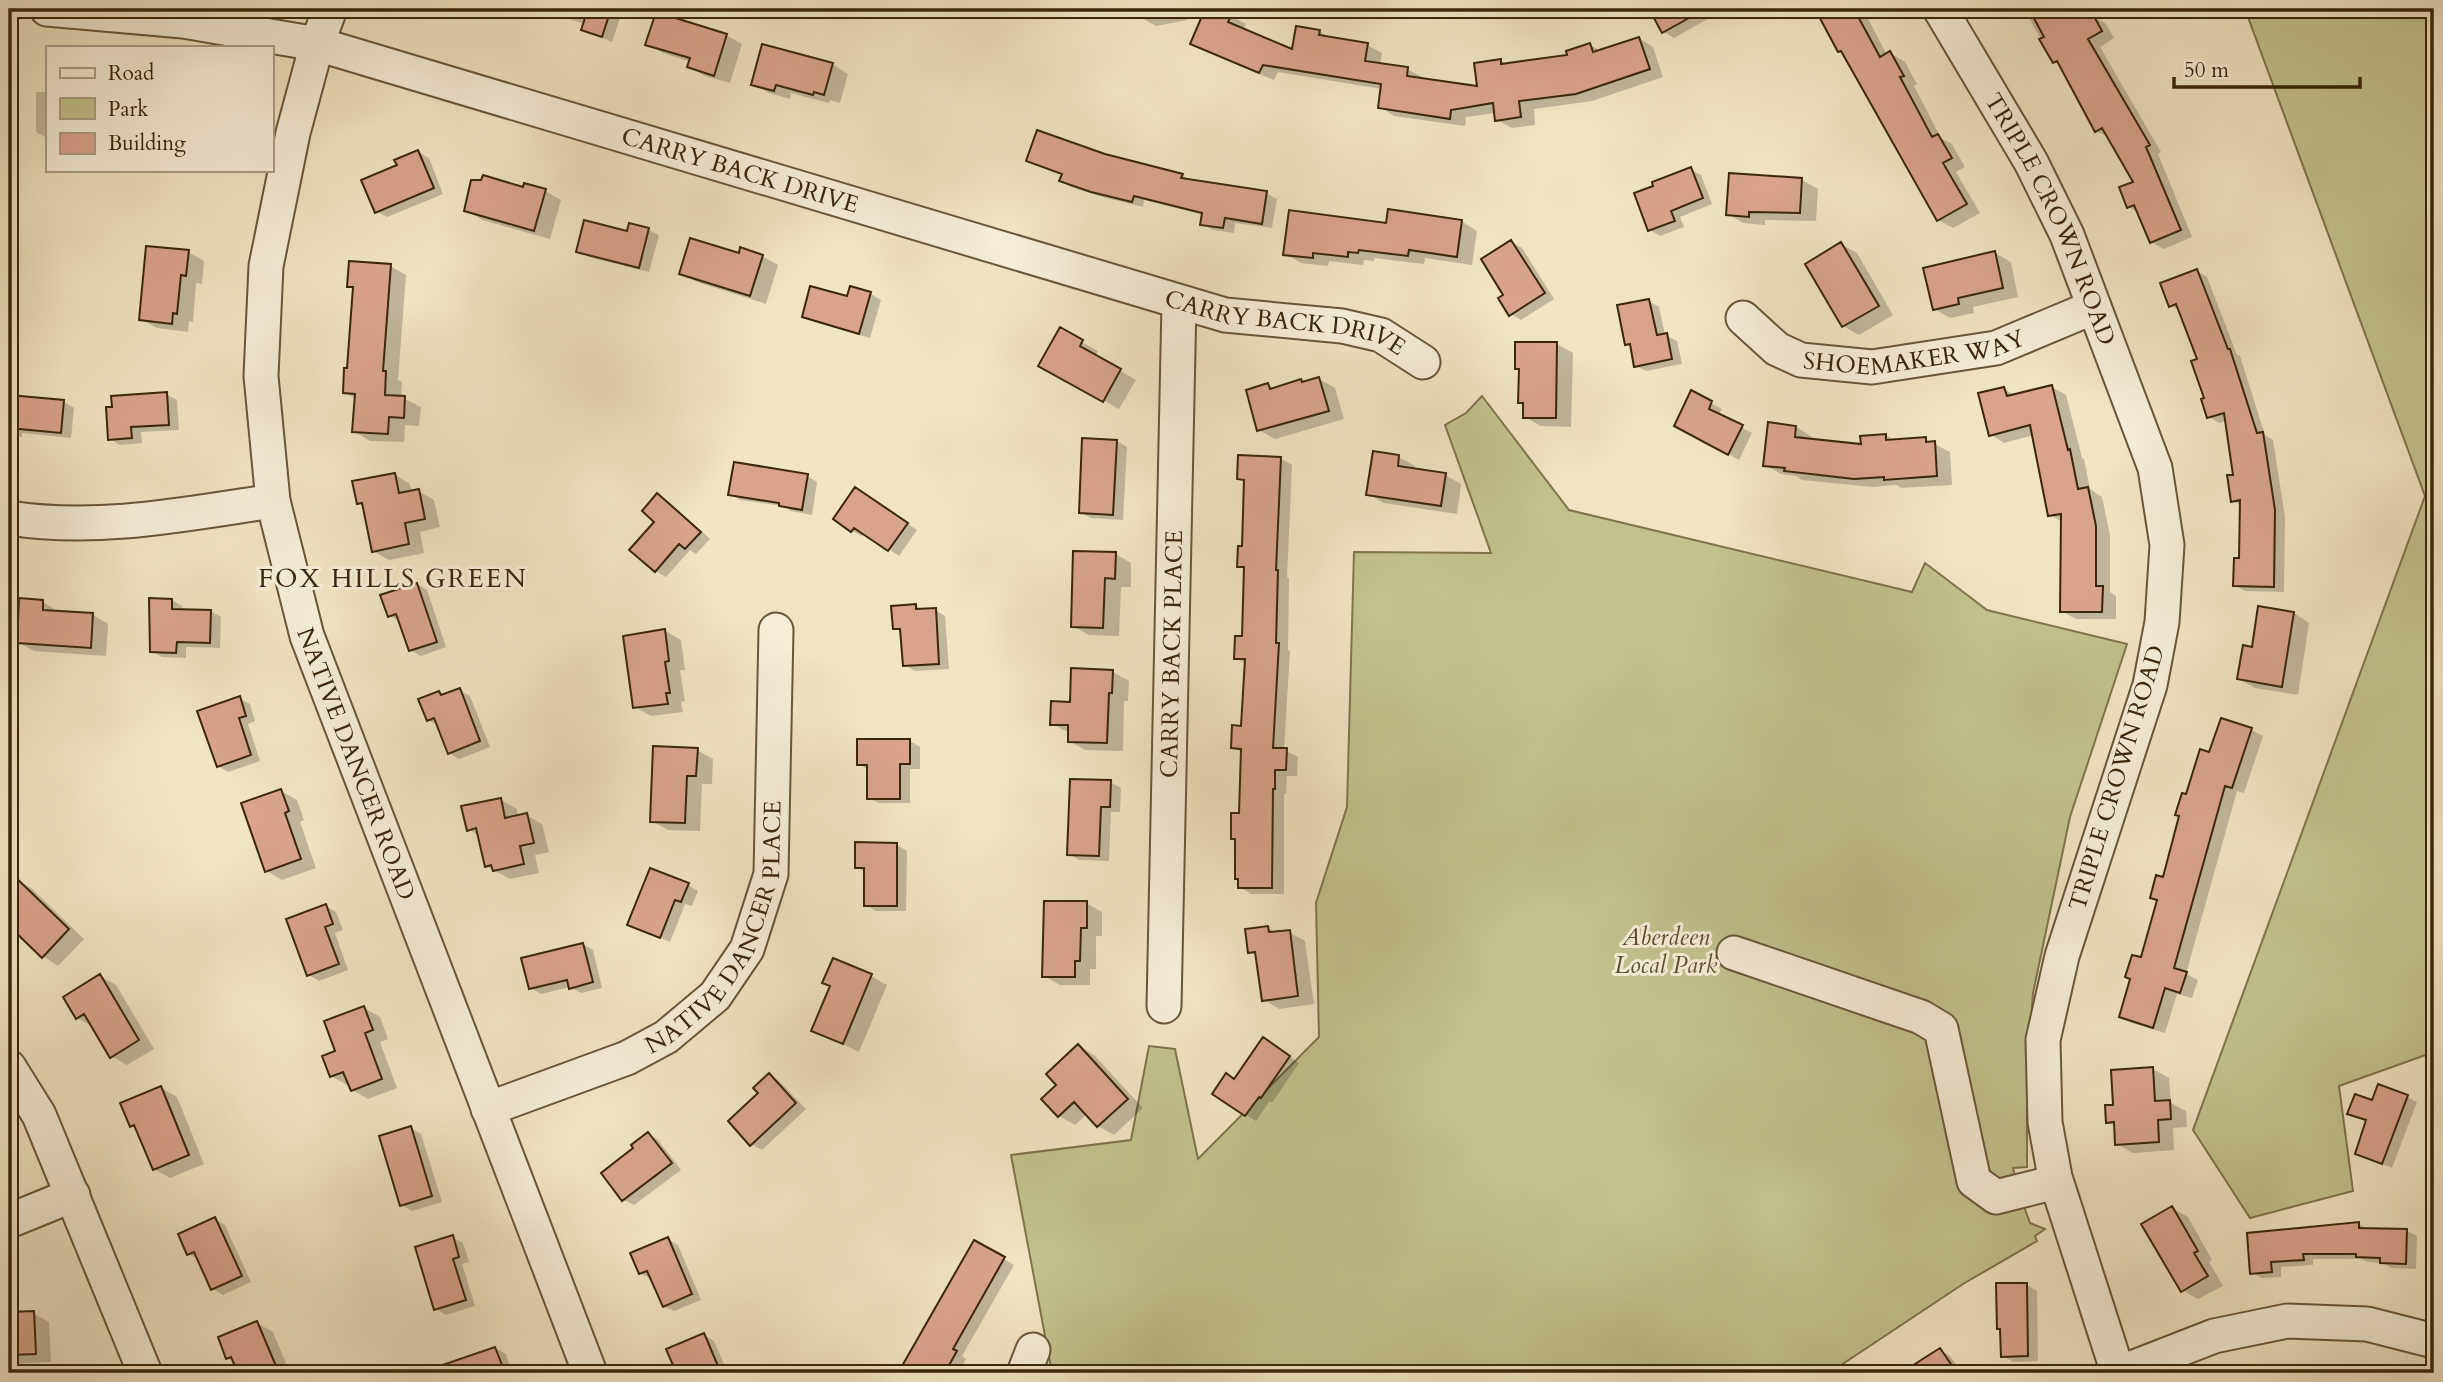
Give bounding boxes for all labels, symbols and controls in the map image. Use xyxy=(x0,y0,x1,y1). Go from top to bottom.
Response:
legend xyxy=(46,46,273,172)
scale bar xyxy=(2174,46,2359,90)
text: 50 m xyxy=(2184,56,2229,85)
text: Road xyxy=(108,59,154,88)
street label: TRIPLE CROWN ROAD xyxy=(1977,87,2124,350)
text: Park xyxy=(108,95,149,124)
street label: CARRY BACK DRIVE xyxy=(618,119,863,221)
text: Building xyxy=(108,129,186,158)
street label: CARRY BACK DRIVE xyxy=(1161,281,1412,363)
street label: SHOEMAKER WAY xyxy=(1802,321,2030,384)
street label: CARRY BACK PLACE xyxy=(1152,530,1191,778)
district label: FOX HILLS GREEN xyxy=(258,561,528,596)
street label: NATIVE DANCER ROAD xyxy=(289,623,423,905)
street label: TRIPLE CROWN ROAD xyxy=(2061,641,2173,915)
street label: NATIVE DANCER PLACE xyxy=(639,800,789,1062)
park label: Aberdeen Local Park xyxy=(1615,921,1718,982)

